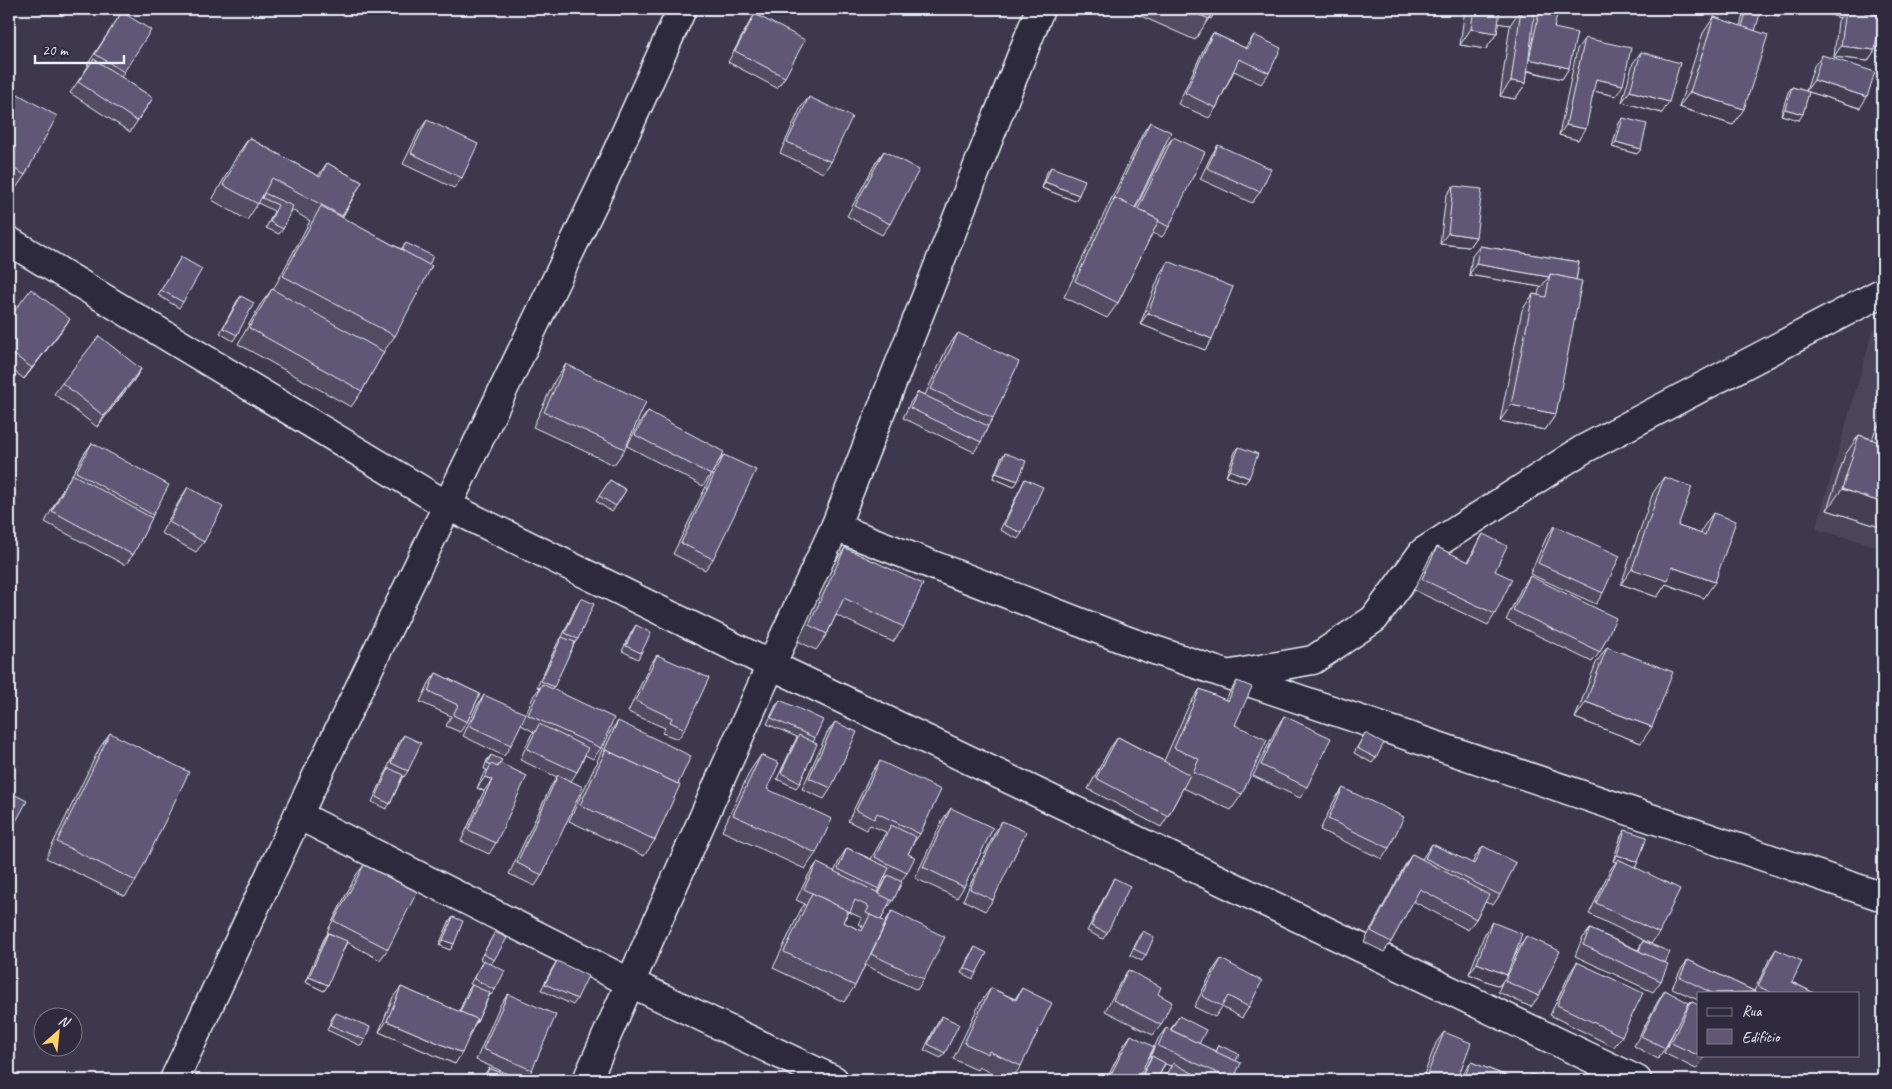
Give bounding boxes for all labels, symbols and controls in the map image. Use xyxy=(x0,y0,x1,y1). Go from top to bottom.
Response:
scale bar xyxy=(35,32,124,64)
text: 20 m xyxy=(42,41,69,60)
legend xyxy=(1697,992,1860,1056)
text: Rua xyxy=(1742,1002,1762,1021)
north arrow xyxy=(32,1006,82,1056)
text: N xyxy=(56,1011,73,1031)
text: Edifício xyxy=(1742,1028,1781,1047)

